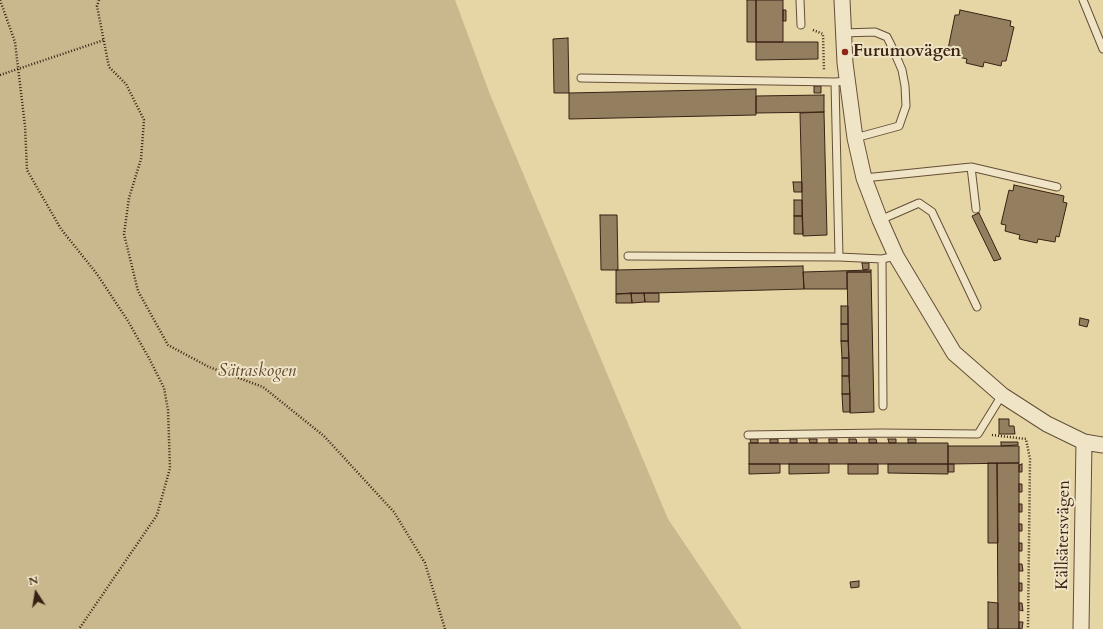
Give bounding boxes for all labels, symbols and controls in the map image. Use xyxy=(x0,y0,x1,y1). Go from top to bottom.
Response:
place label: Furumovägen xyxy=(853,42,961,62)
marker: Furumovägen xyxy=(840,47,850,57)
park label: Sätraskogen xyxy=(218,362,296,382)
street label: Källsätersvägen xyxy=(1053,480,1075,590)
text: N xyxy=(27,572,40,589)
north arrow xyxy=(16,573,56,613)

